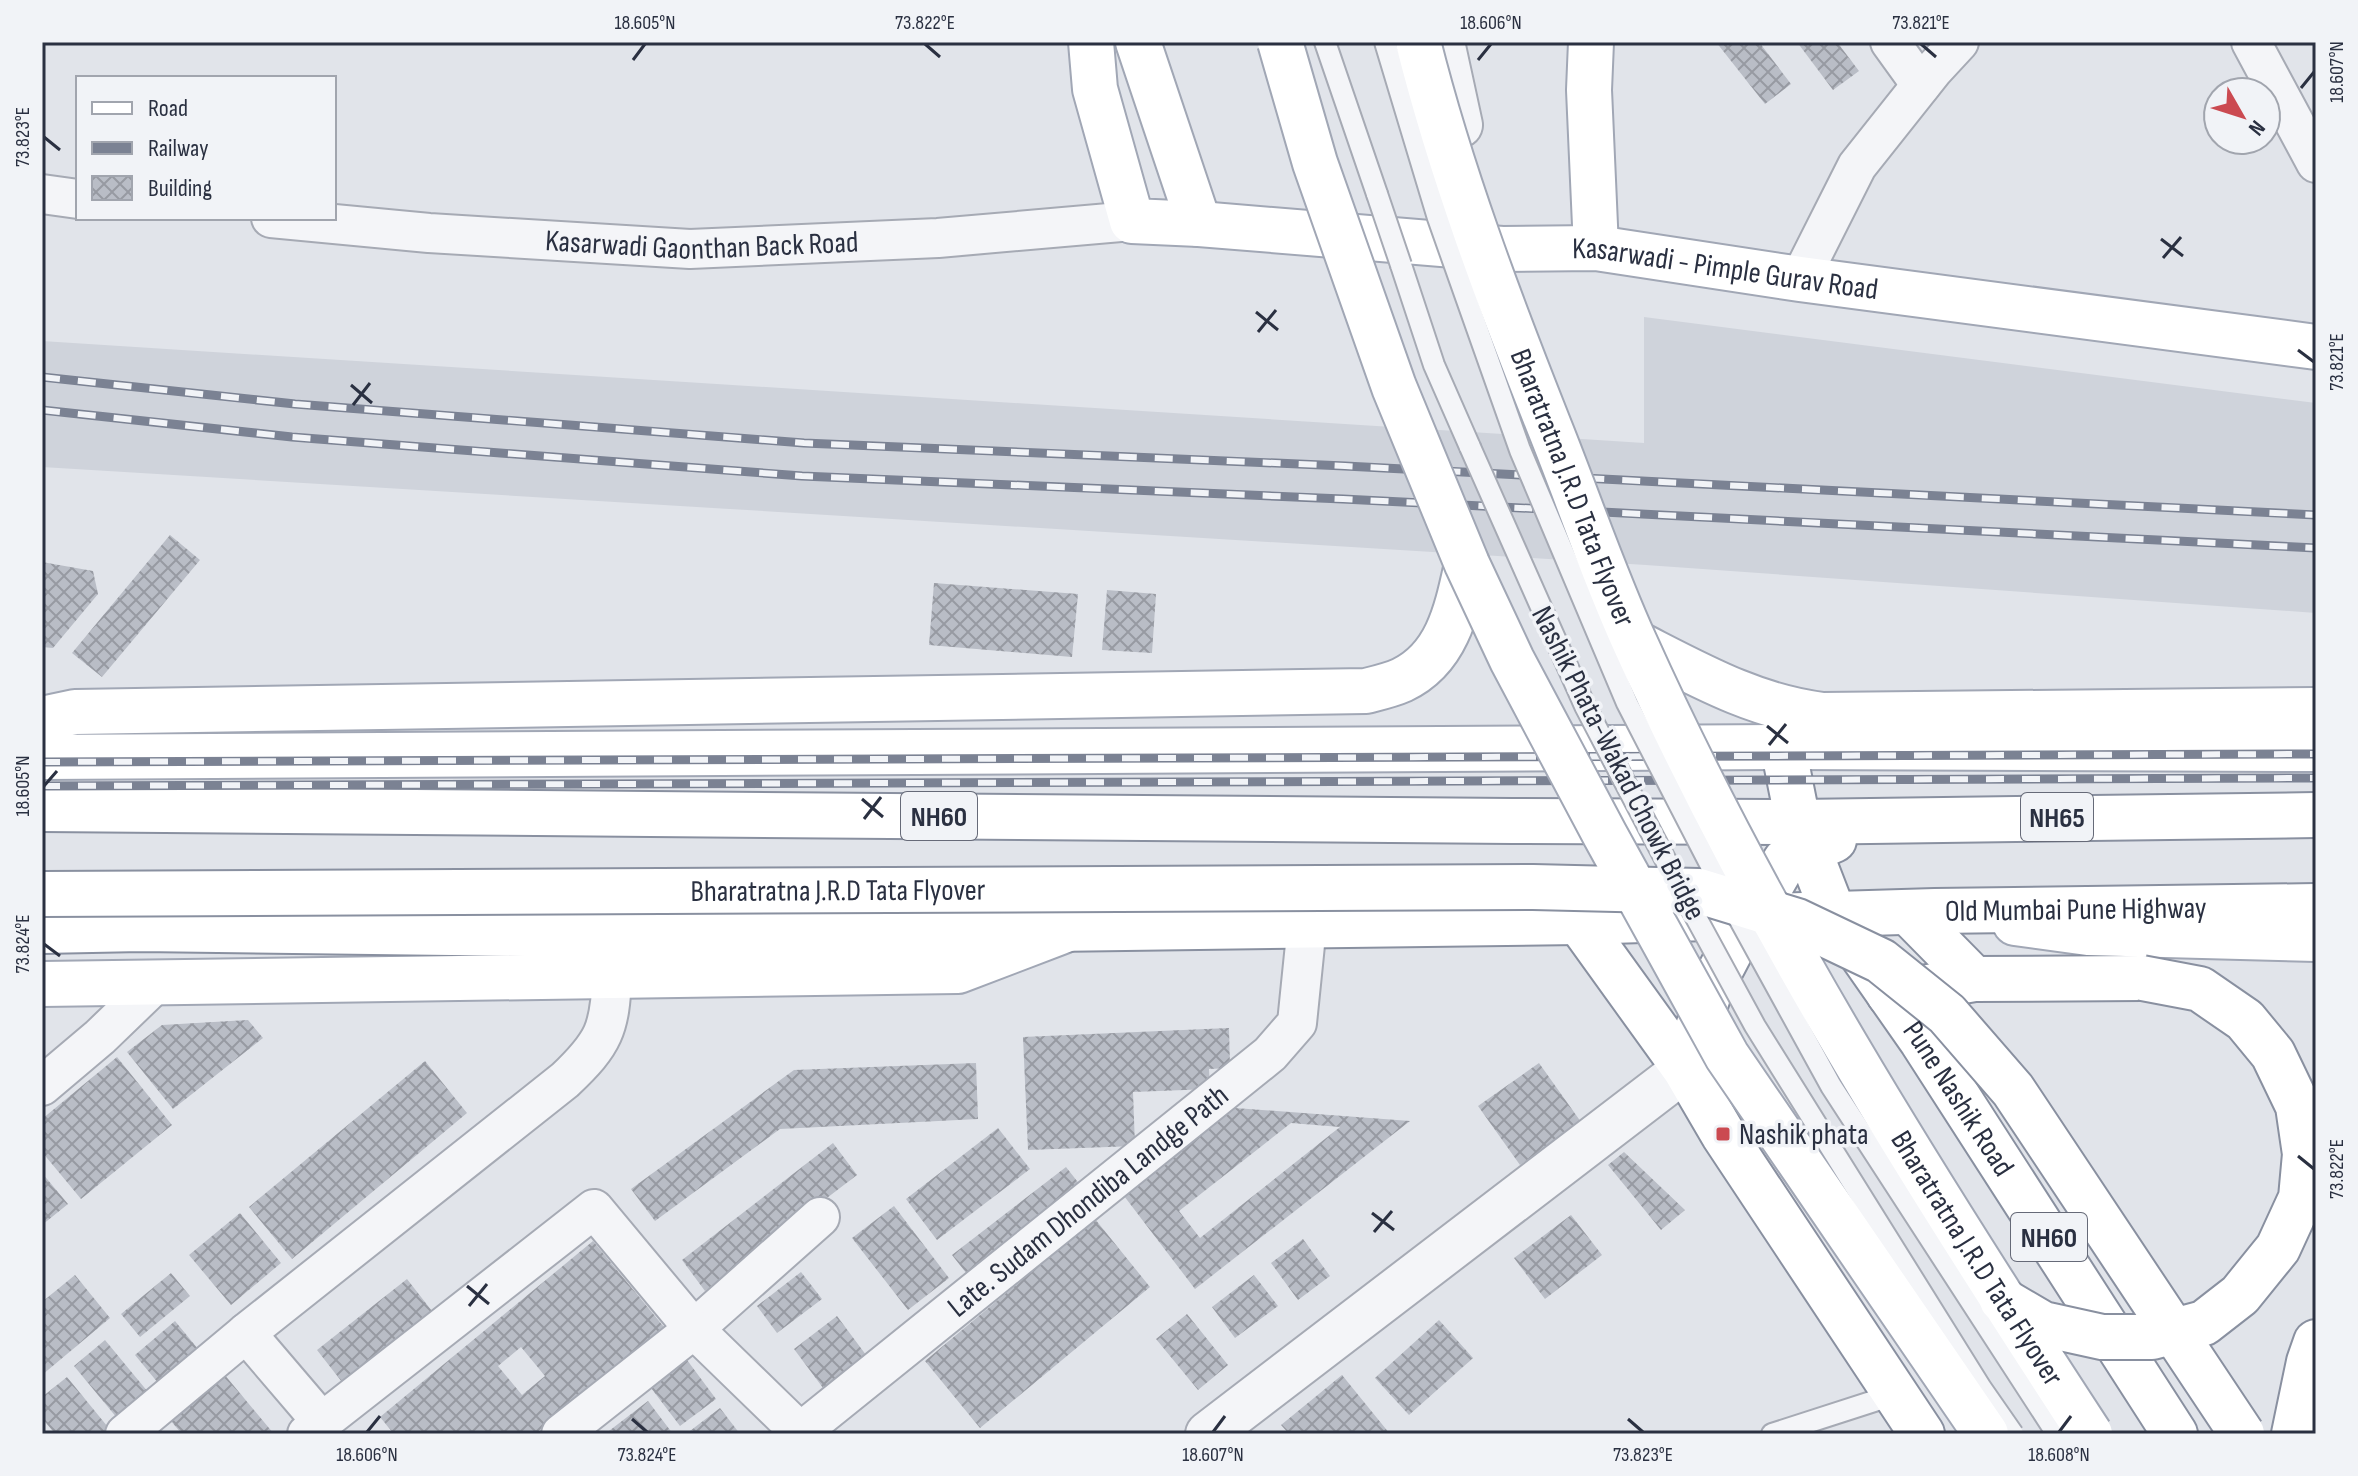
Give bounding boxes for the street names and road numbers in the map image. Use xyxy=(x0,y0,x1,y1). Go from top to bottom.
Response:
street label: Kasarwadi Gaonthan Back Road xyxy=(544,223,859,268)
street label: Kasarwadi - Pimple Gurav Road xyxy=(1572,231,1880,308)
street label: Bharatratna J.R.D Tata Flyover xyxy=(1502,344,1643,633)
street label: Nashik Phata-Wakad Chowk Bridge xyxy=(1523,600,1713,926)
road number: NH60 xyxy=(901,792,977,840)
road number: NH65 xyxy=(2021,793,2093,841)
street label: Bharatratna J.R.D Tata Flyover xyxy=(690,873,986,910)
street label: Old Mumbai Pune Highway xyxy=(1945,890,2207,930)
street label: Pune Nashik Road xyxy=(1895,1014,2021,1183)
street label: Late. Sudam Dhondiba Landge Path xyxy=(941,1078,1236,1325)
street label: Bharatratna J.R.D Tata Flyover xyxy=(1882,1124,2071,1393)
road number: NH60 xyxy=(2011,1213,2087,1261)

